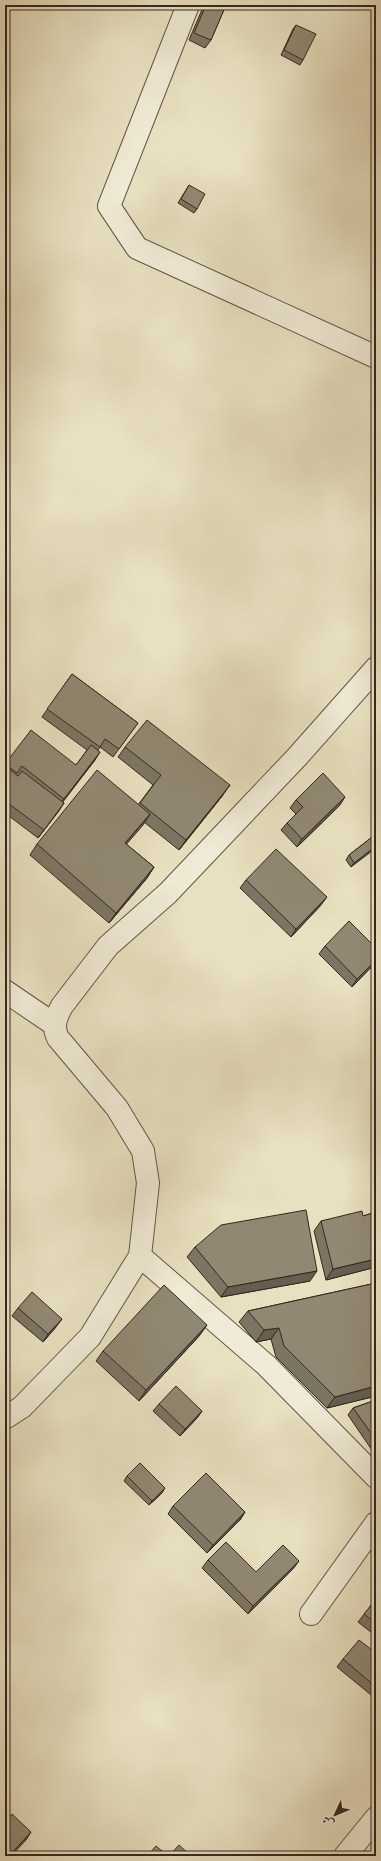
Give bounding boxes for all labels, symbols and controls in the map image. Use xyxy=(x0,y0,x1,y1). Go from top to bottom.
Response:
north arrow xyxy=(315,1795,355,1835)
text: ش xyxy=(319,1813,337,1831)

